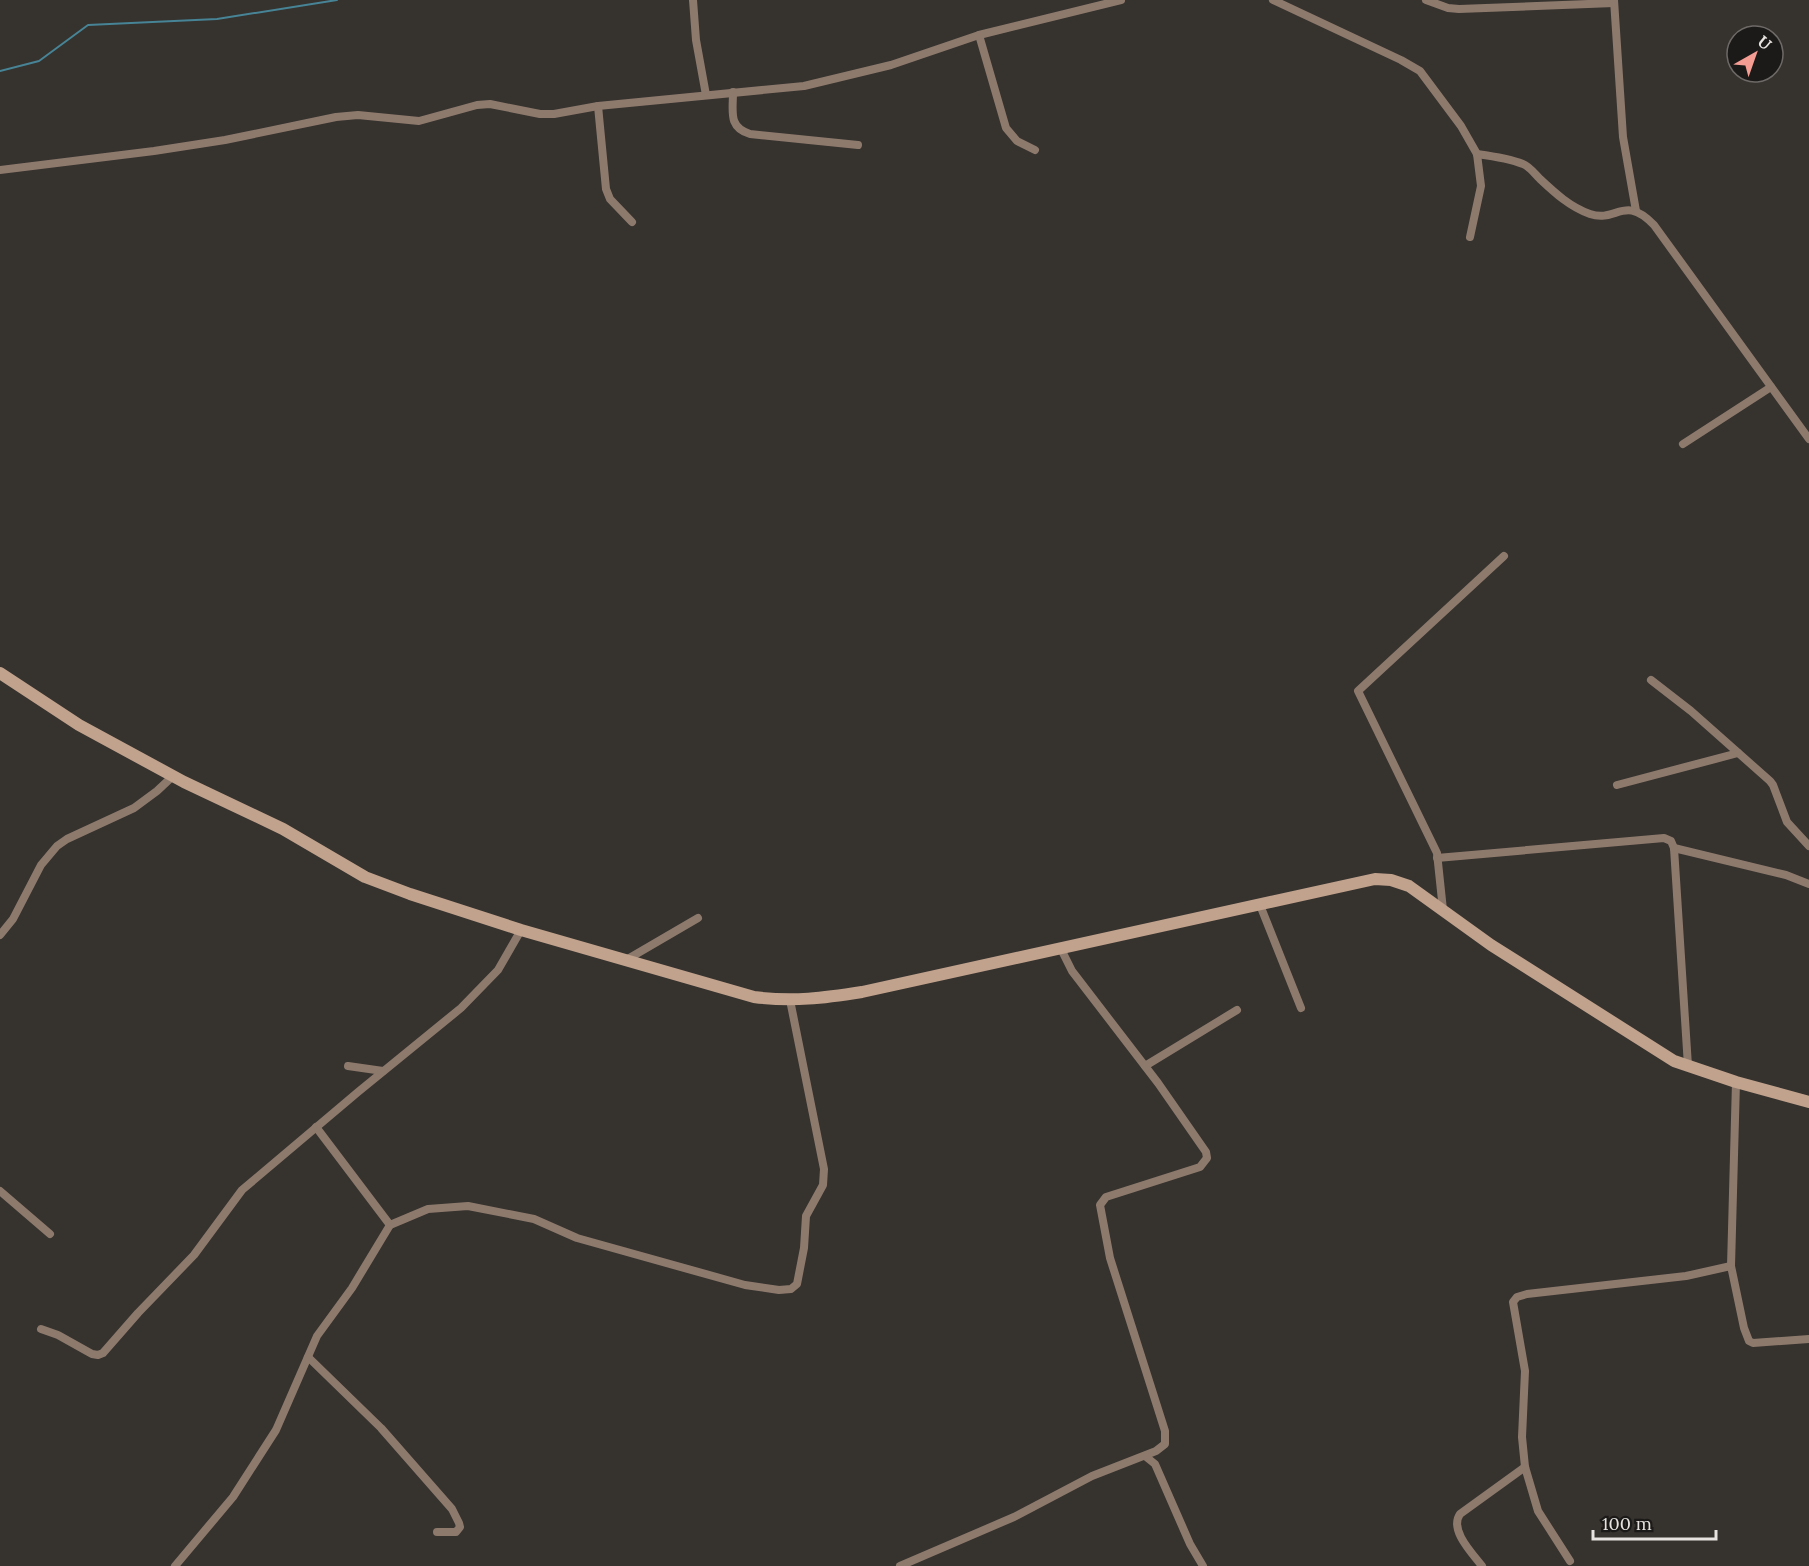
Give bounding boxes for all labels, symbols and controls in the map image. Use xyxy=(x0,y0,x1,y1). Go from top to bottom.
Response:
north arrow xyxy=(1725,24,1785,84)
text: U xyxy=(1754,31,1776,54)
scale bar xyxy=(1593,1503,1716,1541)
text: 100 m xyxy=(1602,1512,1652,1535)

